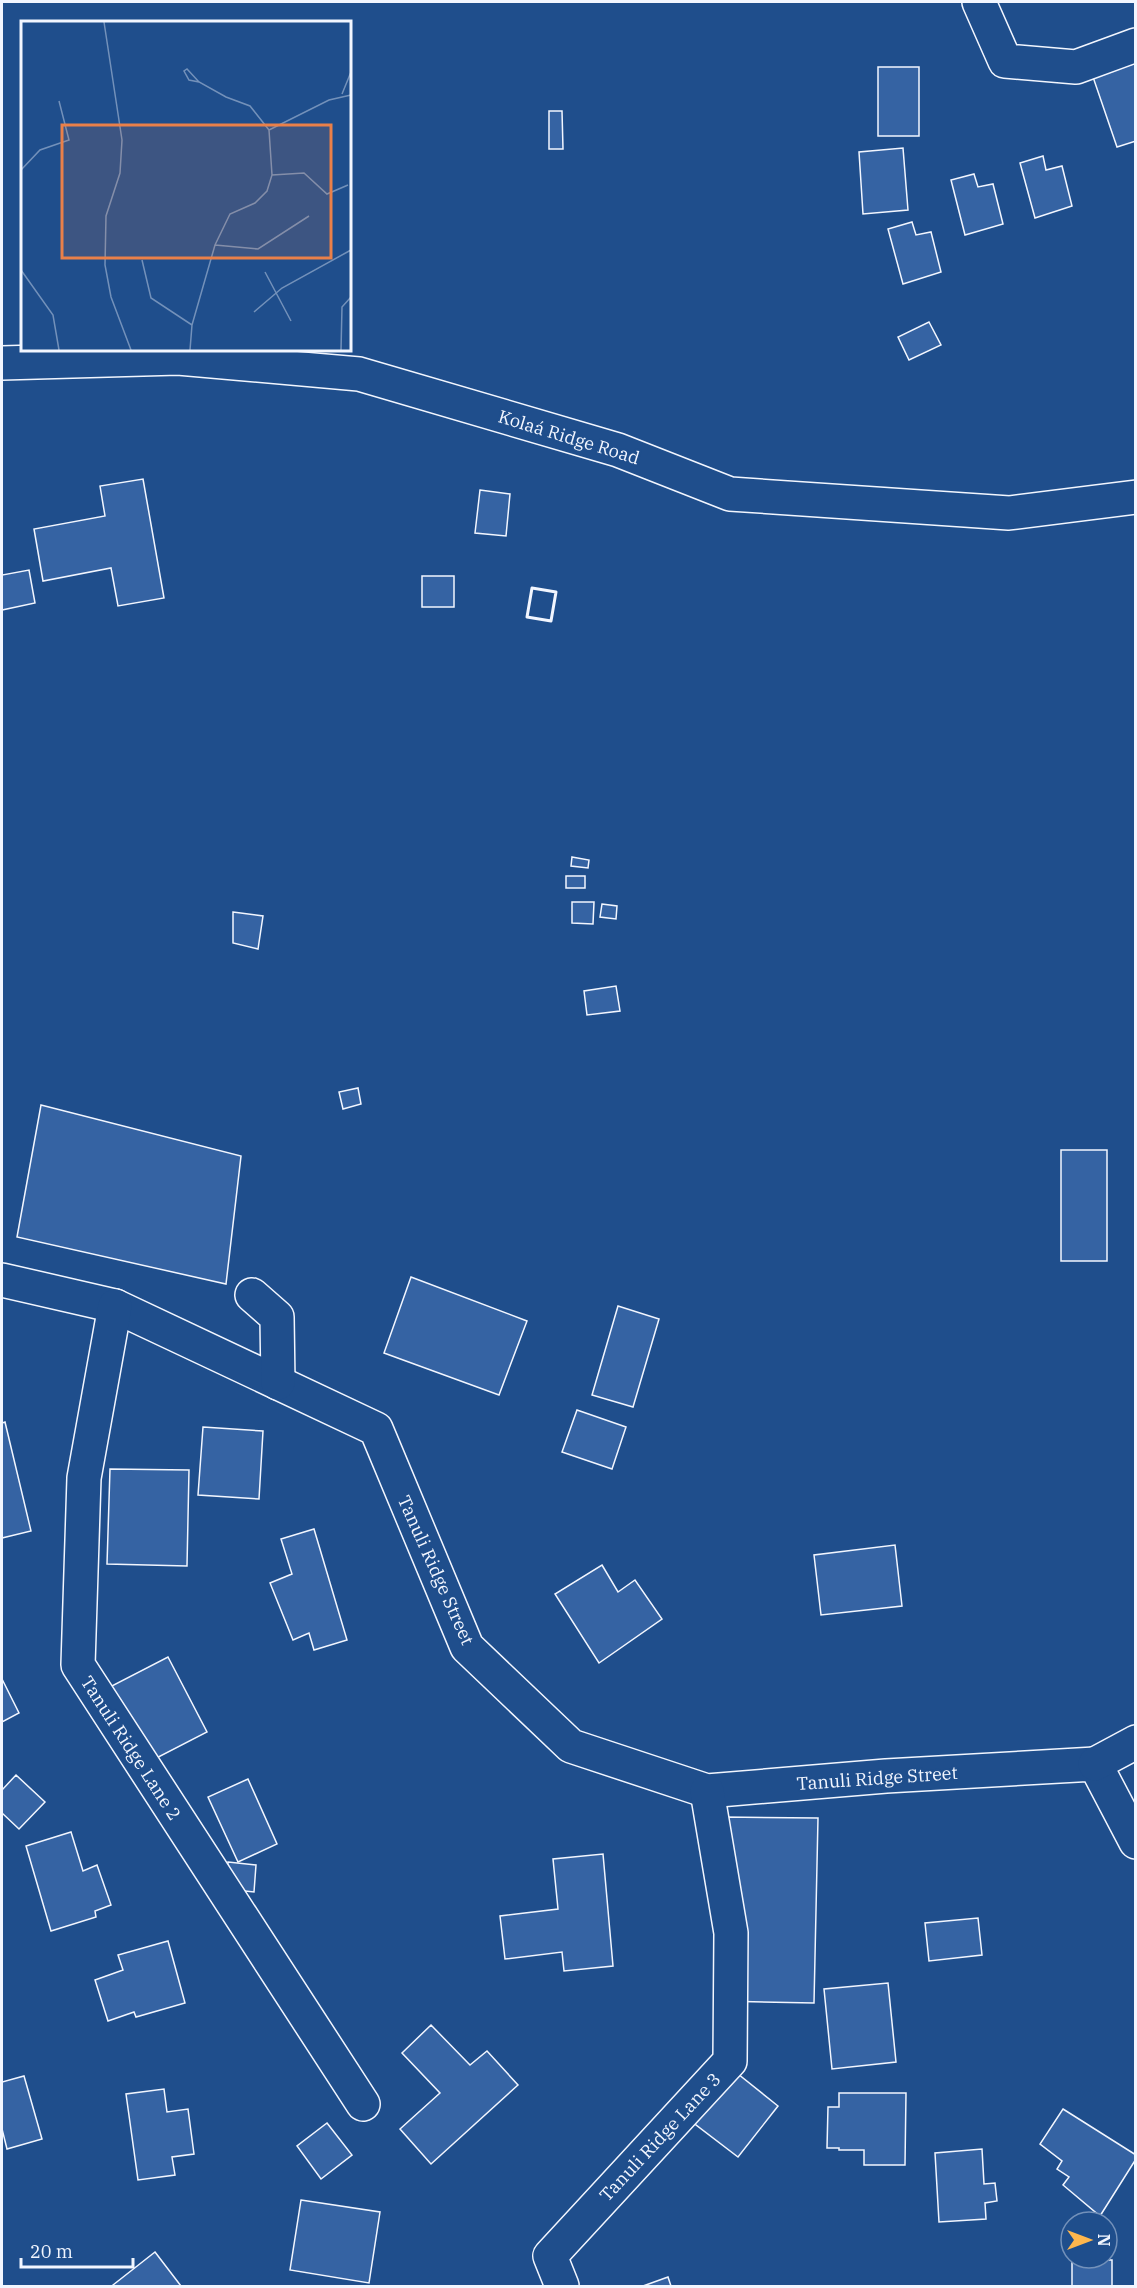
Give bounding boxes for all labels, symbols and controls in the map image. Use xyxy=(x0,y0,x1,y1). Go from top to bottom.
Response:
inset map xyxy=(21,21,351,351)
street label: Kolaá Ridge Road xyxy=(495,405,643,469)
street label: Tanuli Ridge Street xyxy=(393,1492,479,1648)
street label: Tanuli Ridge Lane 2 xyxy=(76,1671,186,1825)
street label: Tanuli Ridge Street xyxy=(796,1761,958,1795)
street label: Tanuli Ridge Lane 3 xyxy=(594,2068,726,2206)
north arrow xyxy=(1059,2210,1119,2270)
scale bar xyxy=(21,2231,134,2269)
text: N xyxy=(1094,2234,1114,2246)
text: 20 m xyxy=(30,2240,73,2263)

